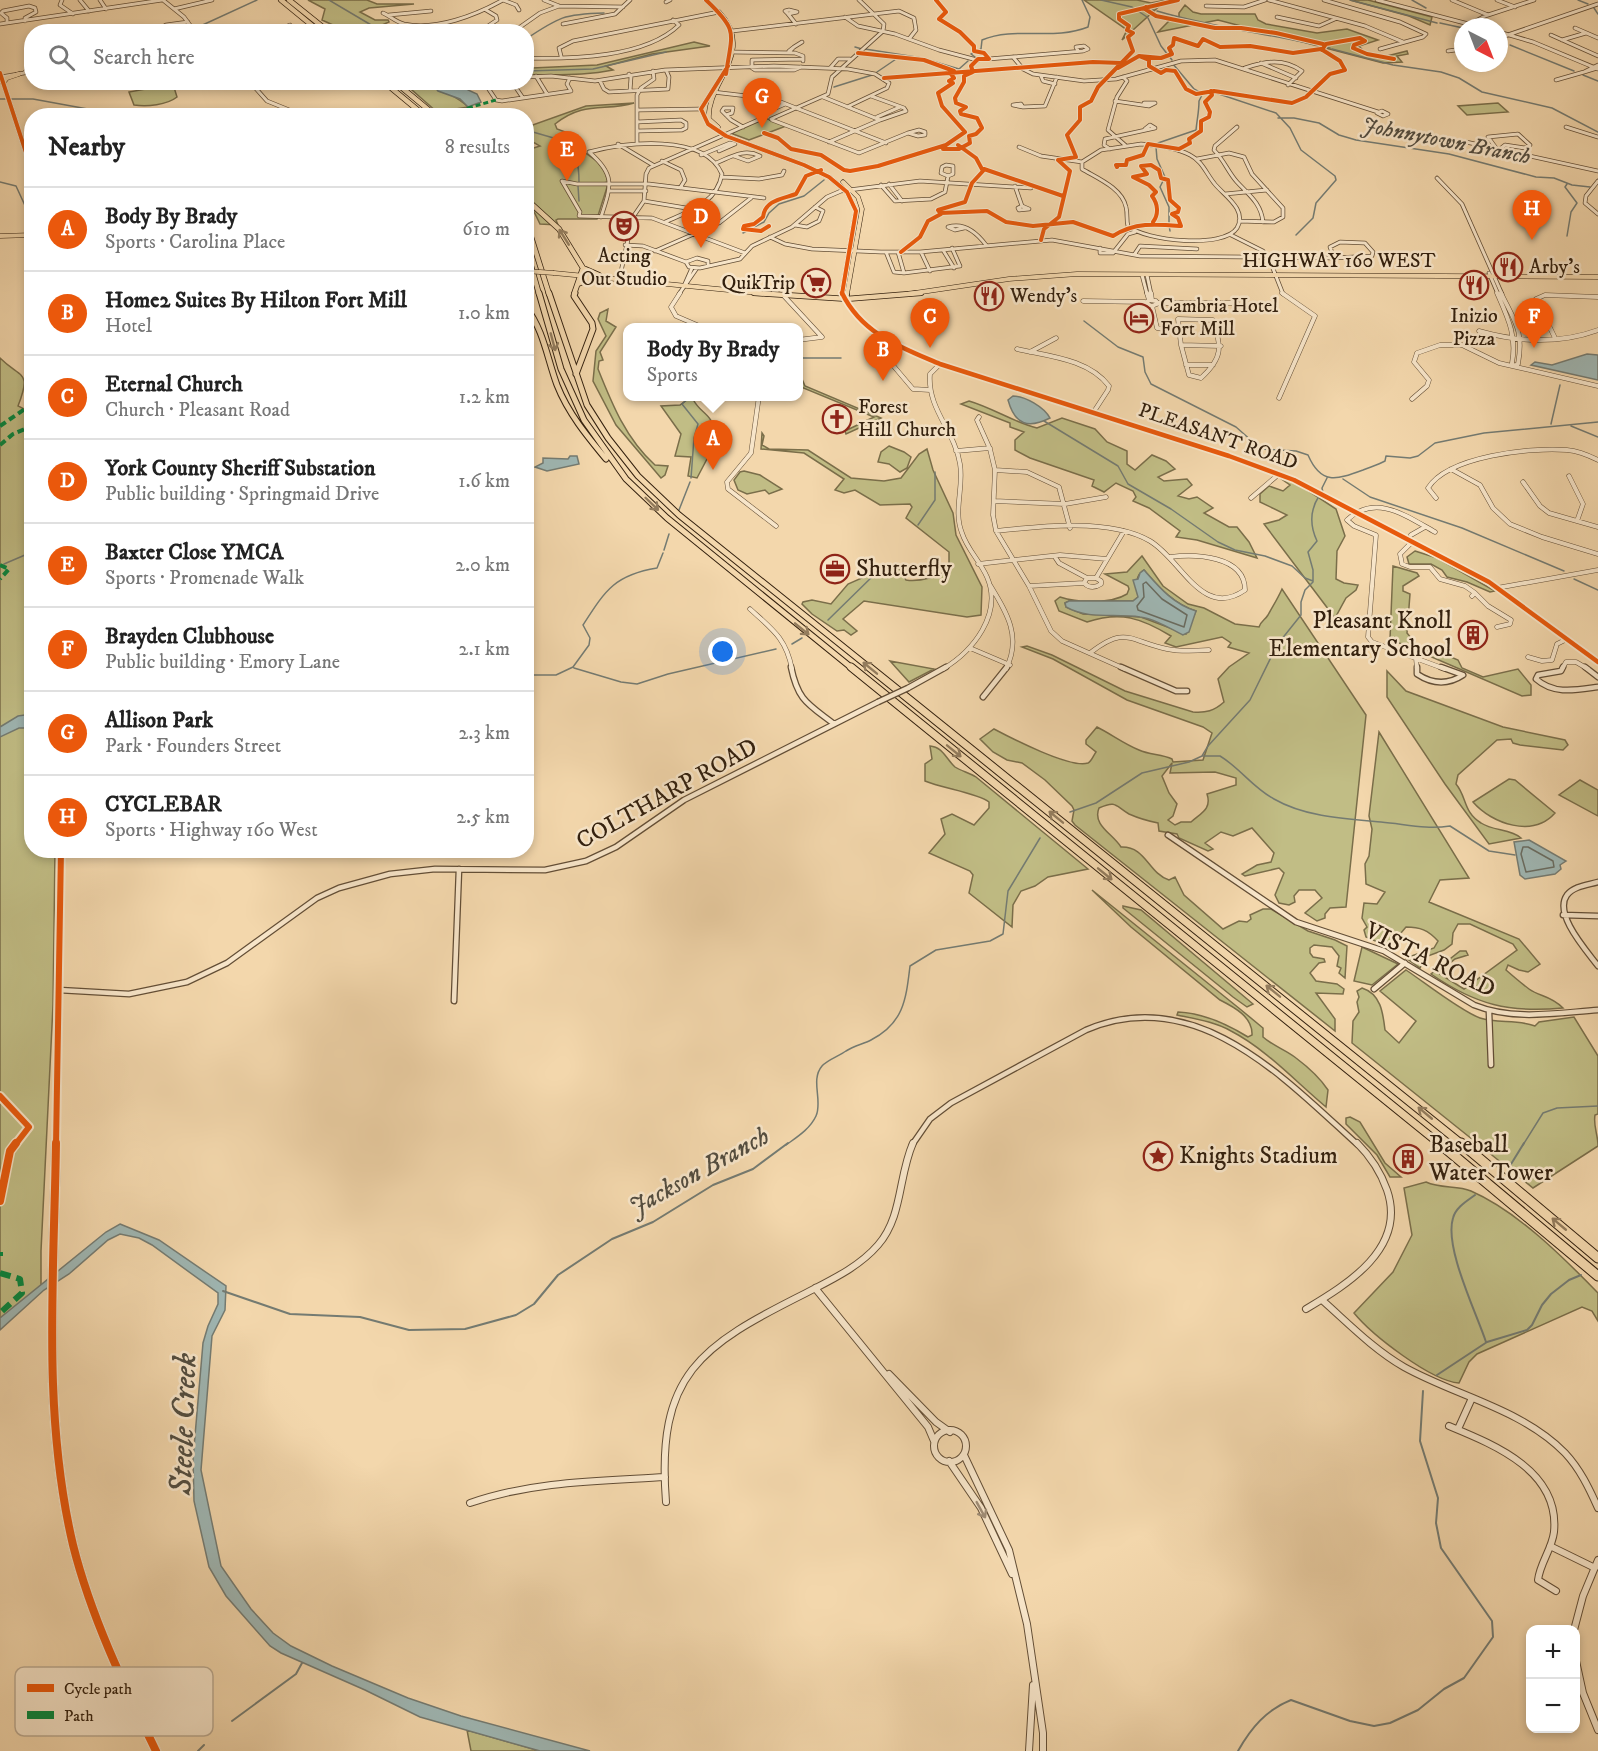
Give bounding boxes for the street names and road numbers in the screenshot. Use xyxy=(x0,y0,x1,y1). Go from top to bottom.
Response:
street label: HIGHWAY 160 WEST xyxy=(1242,249,1436,274)
street label: PLEASANT ROAD xyxy=(1135,398,1301,476)
street label: COLTHARP ROAD xyxy=(571,732,763,856)
street label: VISTA ROAD xyxy=(1359,915,1500,1004)

